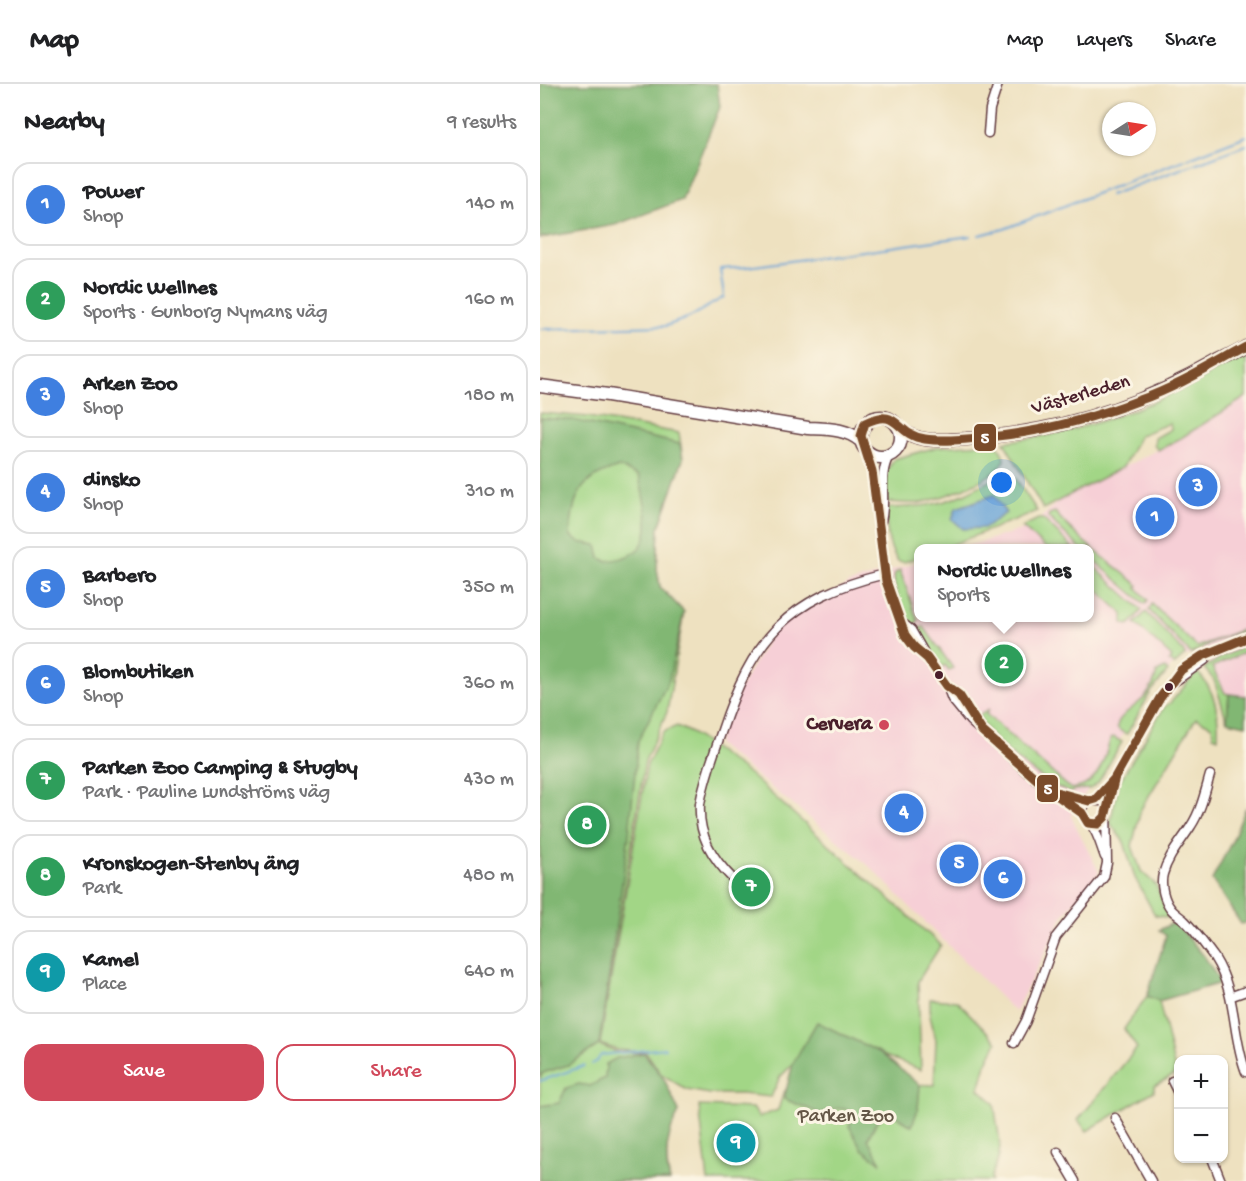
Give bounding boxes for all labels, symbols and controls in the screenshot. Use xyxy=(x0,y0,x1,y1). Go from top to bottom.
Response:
text: Map xyxy=(30,25,79,58)
text: Map xyxy=(1007,29,1043,54)
text: Layers xyxy=(1076,29,1132,54)
text: Share xyxy=(1165,29,1216,54)
north arrow xyxy=(1102,102,1156,156)
text: Nearby xyxy=(24,108,105,139)
text: 9 results xyxy=(447,112,516,135)
text: Power xyxy=(83,180,143,206)
text: 1 xyxy=(41,193,50,216)
text: 140 m xyxy=(466,193,514,216)
text: Shop xyxy=(83,206,123,229)
text: Nordic Wellnes xyxy=(83,276,217,302)
text: 2 xyxy=(41,289,50,312)
text: 160 m xyxy=(465,289,514,312)
text: Sports · Gunborg Nymans väg xyxy=(83,302,328,325)
street label: Västerleden xyxy=(1028,371,1133,421)
text: Arken Zoo xyxy=(83,372,178,398)
text: 3 xyxy=(40,385,51,408)
text: 180 m xyxy=(465,385,514,408)
text: Shop xyxy=(83,398,123,421)
line badge: 5 xyxy=(973,423,997,452)
text: 5 xyxy=(981,431,990,450)
pin: 3 xyxy=(1178,464,1218,510)
text: dinsko xyxy=(83,468,140,494)
your location xyxy=(987,468,1016,497)
text: 4 xyxy=(41,481,50,504)
text: 310 m xyxy=(465,481,514,504)
text: Shop xyxy=(83,494,123,517)
pin: 1 xyxy=(1136,494,1174,540)
popup xyxy=(914,544,1094,622)
text: Nordic Wellnes xyxy=(937,559,1071,585)
text: Barbero xyxy=(83,564,156,590)
text: 5 xyxy=(40,577,51,600)
text: 350 m xyxy=(463,577,514,600)
text: Sports xyxy=(937,585,989,608)
text: Shop xyxy=(83,590,123,613)
pin: 2 xyxy=(984,642,1024,686)
text: Blombutiken xyxy=(83,660,193,686)
unlabelled marker xyxy=(933,669,945,681)
text: 6 xyxy=(40,673,51,696)
text: 360 m xyxy=(463,673,514,696)
unlabelled marker xyxy=(1163,681,1175,693)
text: Shop xyxy=(83,686,123,709)
place label: Cervera xyxy=(805,714,873,737)
marker: Cervera xyxy=(877,718,891,732)
text: Parken Zoo Camping & Stugby xyxy=(83,756,358,782)
text: 7 xyxy=(40,769,51,792)
text: 430 m xyxy=(464,769,514,792)
line badge: 5 xyxy=(1036,774,1059,803)
text: Park · Pauline Lundströms väg xyxy=(83,782,330,805)
text: 5 xyxy=(1044,782,1053,801)
pin: 4 xyxy=(884,790,924,836)
pin: 8 xyxy=(568,802,606,848)
pin: 5 xyxy=(940,842,978,886)
text: Kronskogen-Stenby äng xyxy=(83,852,299,878)
pin: 6 xyxy=(984,856,1022,902)
pin: 7 xyxy=(732,864,770,910)
text: 8 xyxy=(40,865,51,888)
text: 480 m xyxy=(463,865,514,888)
text: Park xyxy=(83,878,121,901)
text: Kamel xyxy=(83,948,139,974)
text: 9 xyxy=(40,961,51,984)
text: 640 m xyxy=(464,961,514,984)
text: Place xyxy=(83,974,127,997)
button: Save xyxy=(24,1044,264,1101)
button: Share xyxy=(276,1044,516,1101)
map controls xyxy=(1174,1055,1228,1163)
button: + xyxy=(1174,1055,1228,1109)
park label: Parken Zoo xyxy=(797,1106,894,1129)
button: − xyxy=(1174,1109,1228,1163)
pin: 9 xyxy=(716,1120,756,1166)

